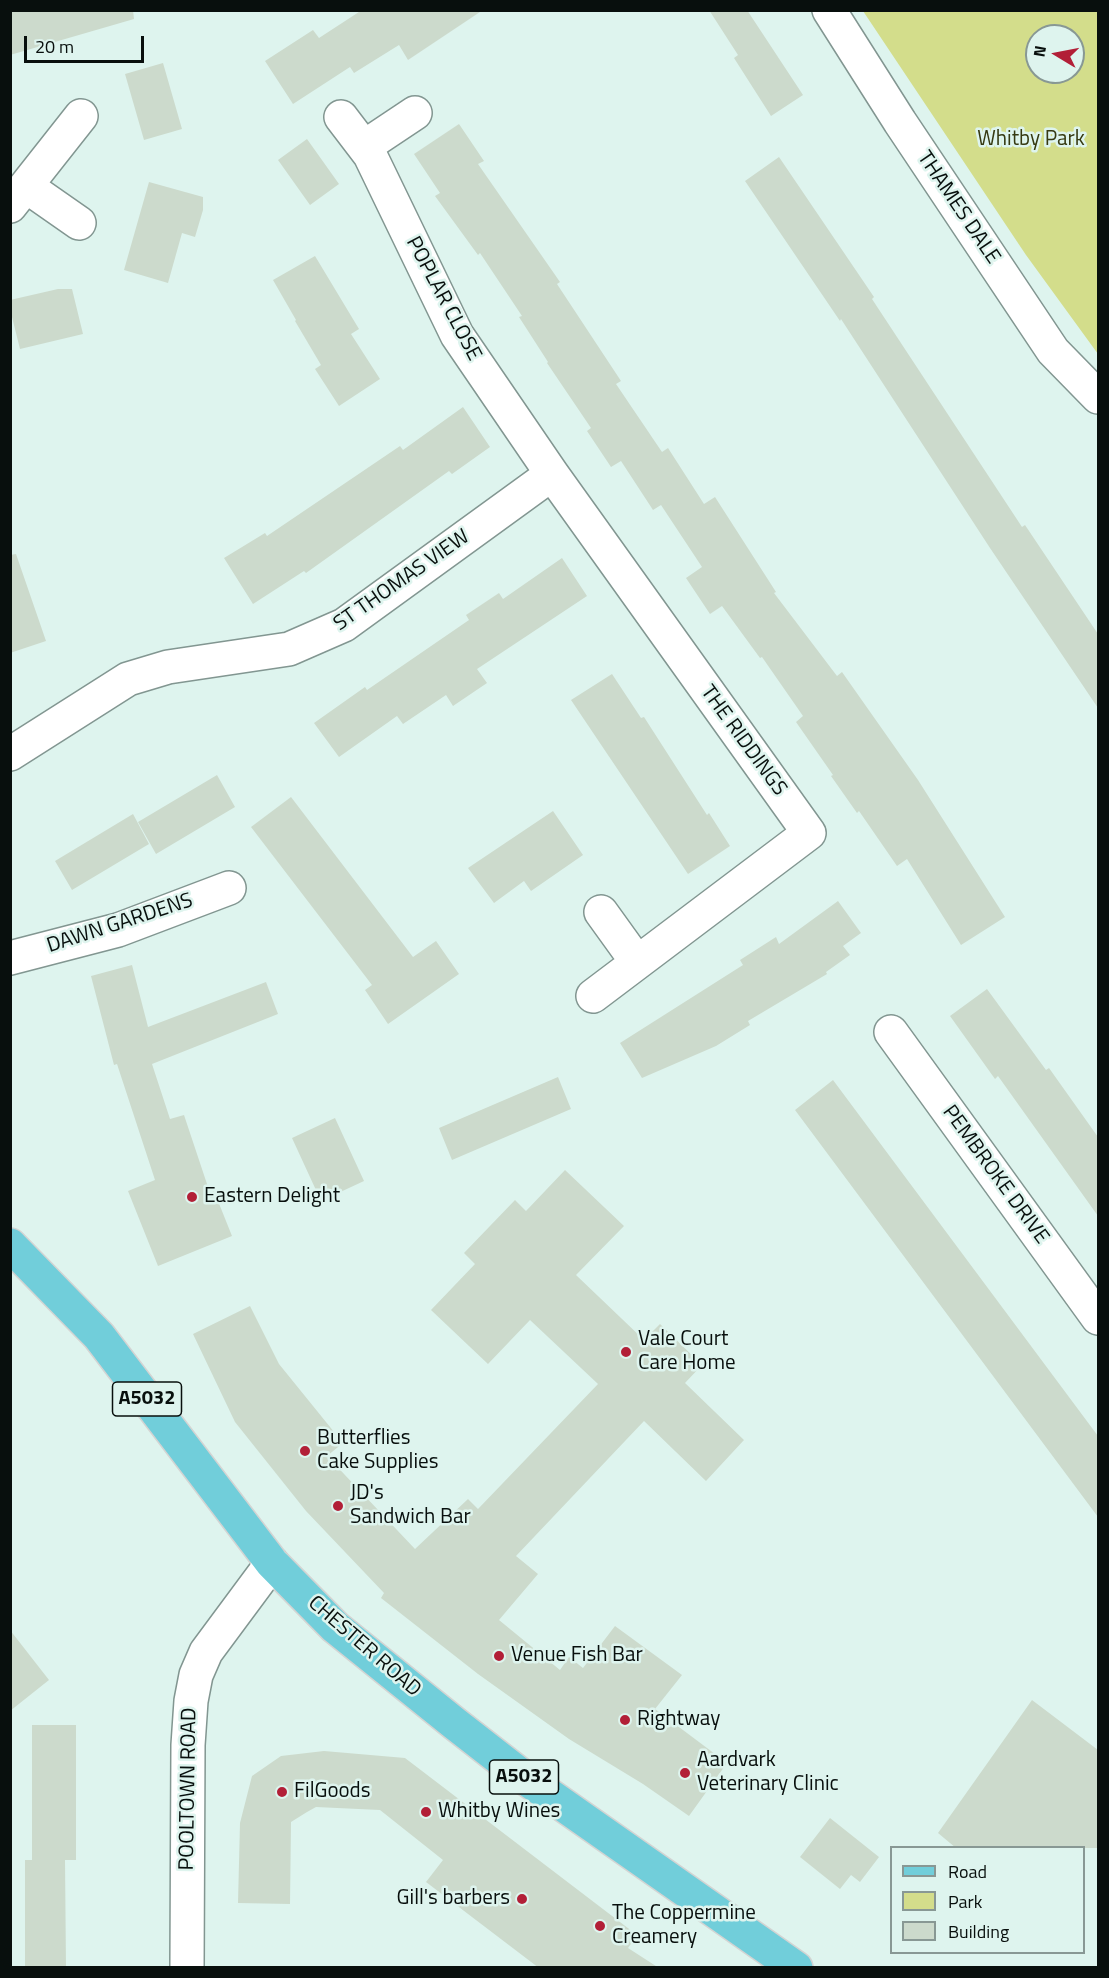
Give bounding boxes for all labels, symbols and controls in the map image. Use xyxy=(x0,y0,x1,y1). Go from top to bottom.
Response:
scale bar xyxy=(27,24,147,62)
north arrow xyxy=(1025,24,1085,84)
text: 20 m xyxy=(35,33,74,60)
text: N xyxy=(1026,44,1052,59)
park label: Whitby Park xyxy=(977,127,1085,153)
street label: THAMES DALE xyxy=(911,147,1005,269)
street label: POPLAR CLOSE xyxy=(400,233,486,365)
street label: ST THOMAS VIEW xyxy=(329,525,475,637)
street label: THE RIDDINGS xyxy=(695,681,791,801)
street label: DAWN GARDENS xyxy=(44,889,196,959)
street label: PEMBROKE DRIVE xyxy=(936,1101,1054,1249)
place label: Eastern Delight xyxy=(204,1184,340,1210)
marker: Eastern Delight xyxy=(185,1190,199,1204)
place label: Vale Court Care Home xyxy=(638,1327,736,1377)
marker: Vale Court Care Home xyxy=(619,1345,633,1359)
road number: A5032 xyxy=(112,1382,182,1416)
place label: Butterflies Cake Supplies xyxy=(317,1426,438,1476)
marker: Butterflies Cake Supplies xyxy=(298,1444,312,1458)
place label: JD's Sandwich Bar xyxy=(350,1481,471,1531)
marker: JD's Sandwich Bar xyxy=(331,1499,345,1513)
street label: CHESTER ROAD xyxy=(302,1591,426,1703)
place label: Venue Fish Bar xyxy=(511,1643,643,1669)
marker: Venue Fish Bar xyxy=(492,1649,506,1663)
street label: POOLTOWN ROAD xyxy=(175,1707,203,1871)
place label: Rightway xyxy=(637,1707,720,1733)
marker: Rightway xyxy=(618,1713,632,1727)
place label: Aardvark Veterinary Clinic xyxy=(697,1748,839,1798)
road number: A5032 xyxy=(490,1760,558,1794)
marker: Aardvark Veterinary Clinic xyxy=(678,1766,692,1780)
place label: FilGoods xyxy=(294,1779,370,1805)
marker: FilGoods xyxy=(275,1785,289,1799)
place label: Whitby Wines xyxy=(438,1799,560,1825)
marker: Whitby Wines xyxy=(419,1805,433,1819)
legend xyxy=(890,1846,1085,1954)
text: Road xyxy=(948,1858,987,1885)
place label: Gill's barbers xyxy=(397,1886,510,1912)
text: Park xyxy=(948,1888,982,1915)
marker: Gill's barbers xyxy=(515,1892,529,1906)
place label: The Coppermine Creamery xyxy=(612,1901,756,1951)
text: Building xyxy=(948,1918,1009,1945)
marker: The Coppermine Creamery xyxy=(593,1919,607,1933)

